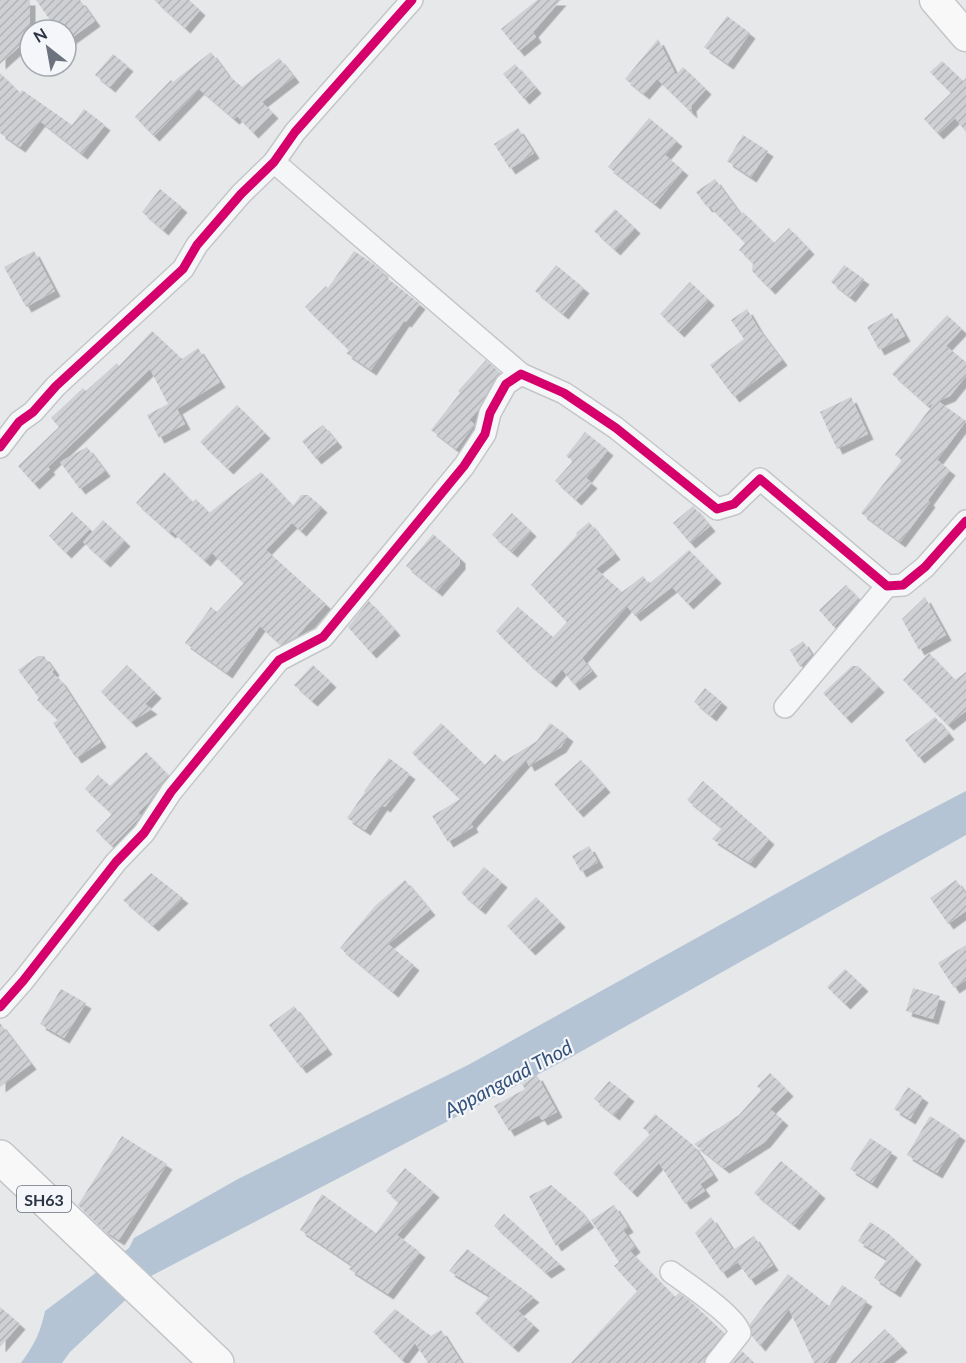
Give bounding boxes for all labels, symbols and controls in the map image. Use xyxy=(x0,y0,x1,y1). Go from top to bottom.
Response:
north arrow xyxy=(18,18,78,78)
text: N xyxy=(30,23,50,46)
water label: Appangaad Thod xyxy=(439,1034,576,1122)
road number: SH63 xyxy=(17,1186,71,1212)

